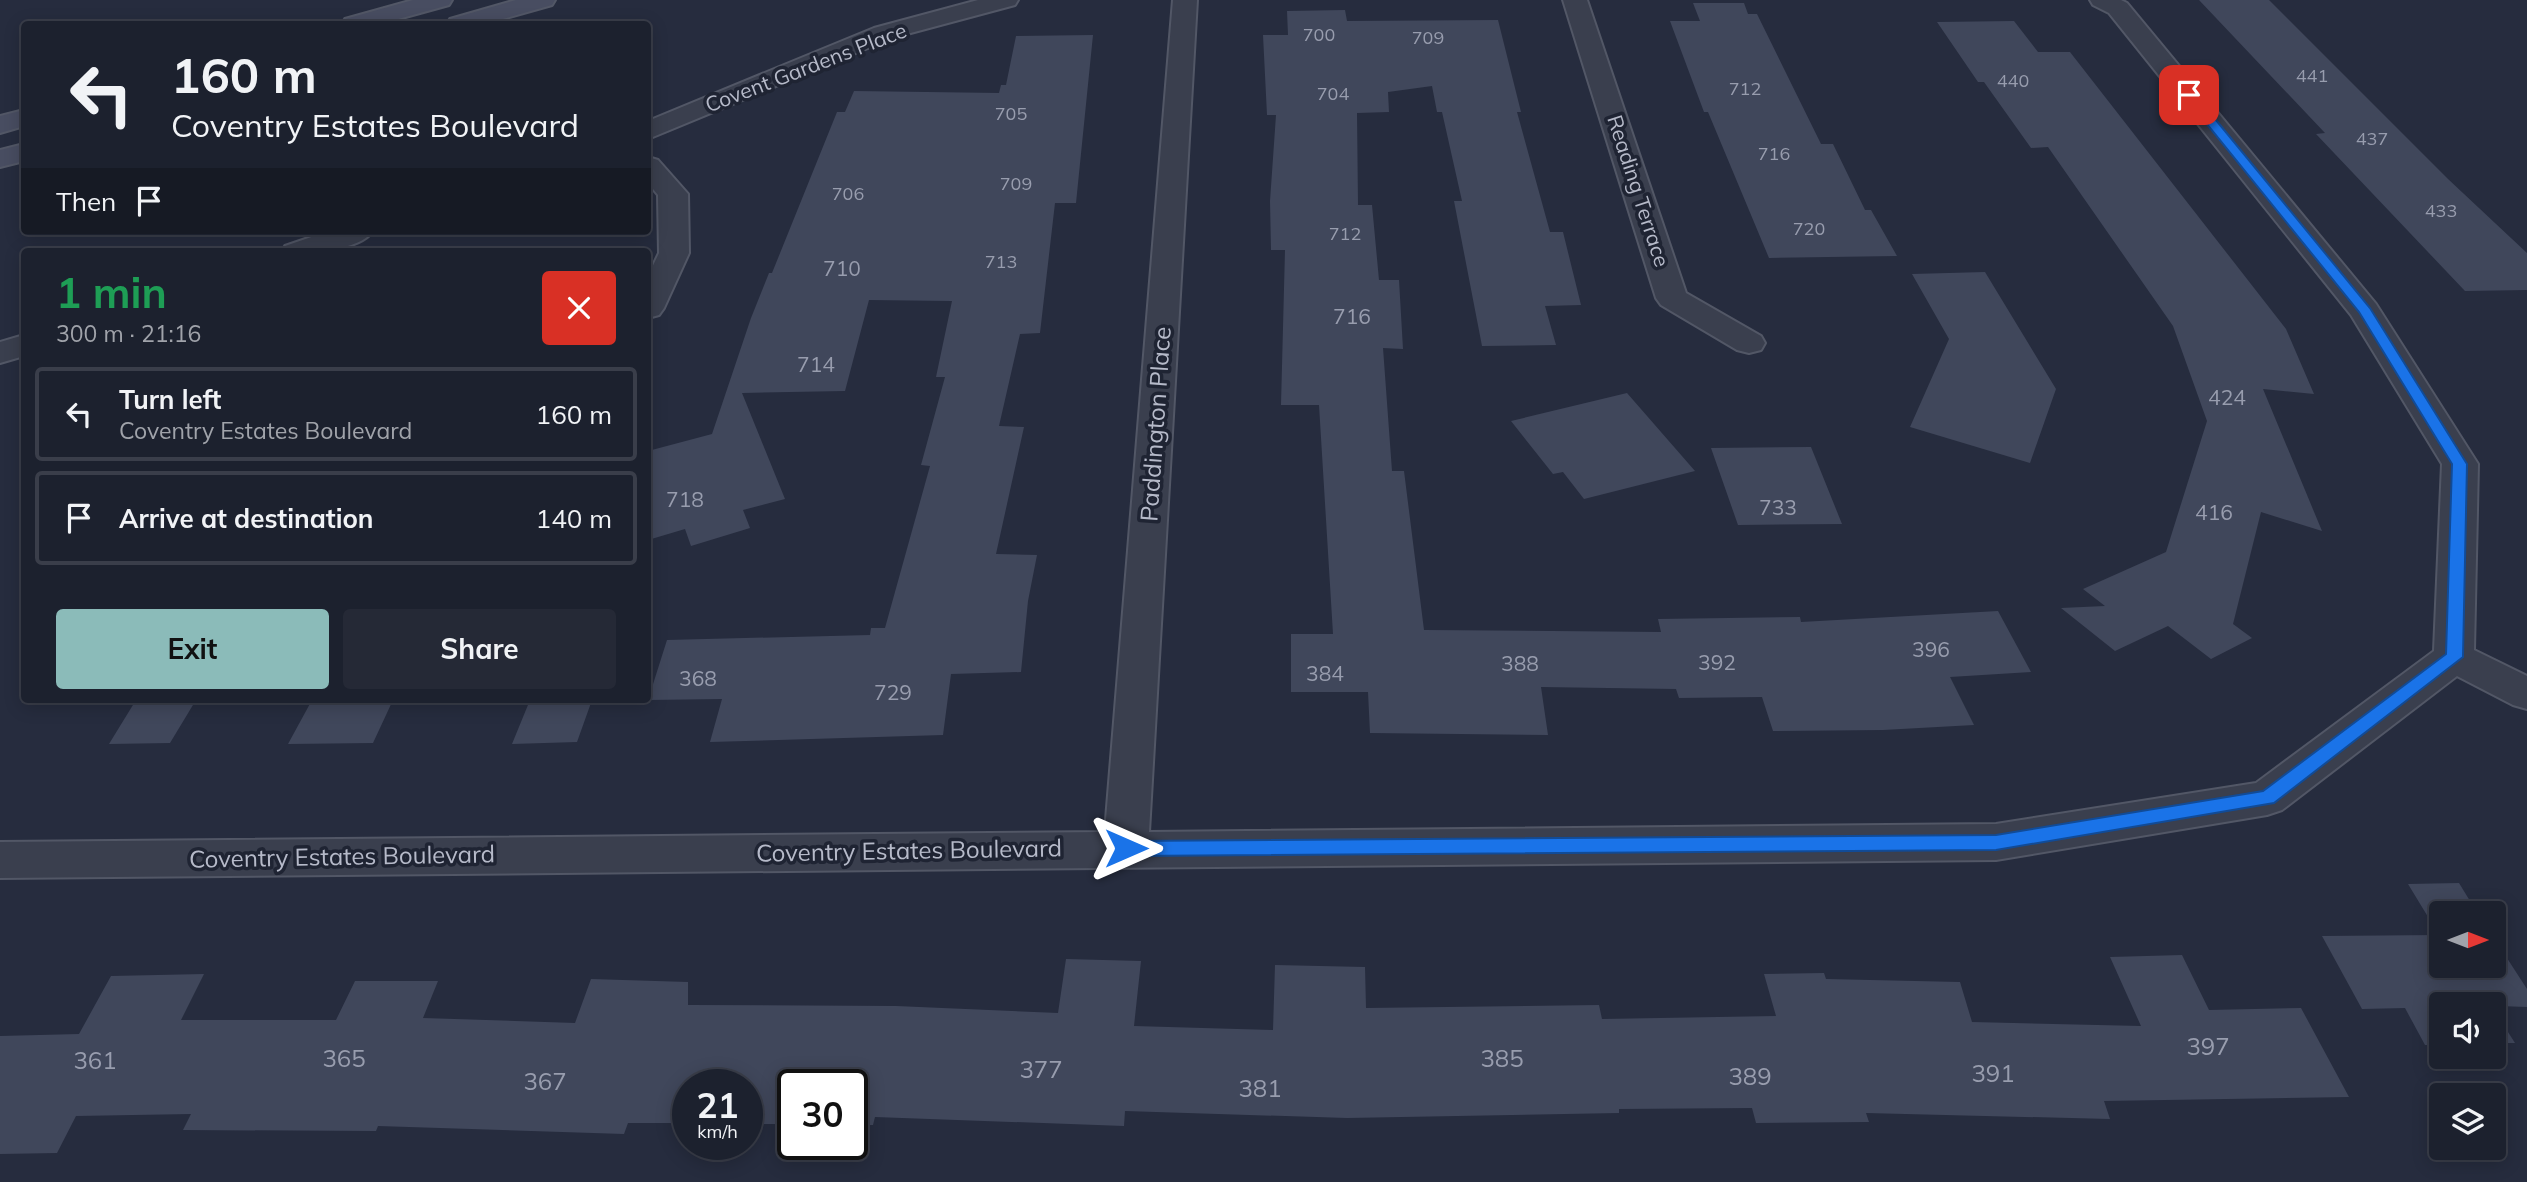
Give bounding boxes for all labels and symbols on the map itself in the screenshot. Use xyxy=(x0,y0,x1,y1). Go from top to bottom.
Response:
street label: Covent Gardens Place xyxy=(701,17,910,117)
house number: 700 xyxy=(1303,23,1335,46)
house number: 709 xyxy=(1412,26,1444,49)
house number: 441 xyxy=(2296,64,2328,87)
pin xyxy=(2159,65,2219,125)
house number: 440 xyxy=(1997,69,2029,92)
house number: 712 xyxy=(1729,77,1761,100)
house number: 704 xyxy=(1317,82,1349,105)
house number: 705 xyxy=(995,102,1027,125)
street label: Reading Terrace xyxy=(1602,111,1676,270)
house number: 437 xyxy=(2356,127,2388,150)
house number: 716 xyxy=(1758,142,1790,165)
house number: 709 xyxy=(1000,172,1032,195)
house number: 706 xyxy=(832,182,864,205)
house number: 433 xyxy=(2425,199,2457,222)
house number: 720 xyxy=(1793,217,1825,240)
house number: 712 xyxy=(1329,222,1361,245)
house number: 713 xyxy=(985,250,1017,273)
house number: 710 xyxy=(823,255,861,281)
house number: 716 xyxy=(1333,303,1371,329)
street label: Paddington Place xyxy=(1133,325,1177,522)
house number: 714 xyxy=(797,351,835,377)
house number: 424 xyxy=(2208,384,2246,410)
house number: 718 xyxy=(666,486,704,512)
house number: 733 xyxy=(1759,494,1797,520)
house number: 416 xyxy=(2195,499,2233,525)
house number: 396 xyxy=(1912,636,1950,662)
house number: 392 xyxy=(1698,649,1736,675)
house number: 388 xyxy=(1501,650,1539,676)
house number: 384 xyxy=(1306,660,1344,686)
house number: 368 xyxy=(679,665,717,691)
house number: 729 xyxy=(874,679,912,705)
position arrow xyxy=(1089,811,1163,885)
street label: Coventry Estates Boulevard xyxy=(756,832,1062,868)
street label: Coventry Estates Boulevard xyxy=(189,838,495,874)
north arrow xyxy=(2429,901,2506,978)
house number: 397 xyxy=(2186,1031,2230,1061)
house number: 365 xyxy=(322,1043,366,1073)
house number: 385 xyxy=(1480,1043,1524,1073)
house number: 361 xyxy=(73,1045,117,1075)
house number: 377 xyxy=(1019,1054,1063,1084)
house number: 391 xyxy=(1971,1058,2015,1088)
house number: 389 xyxy=(1728,1061,1772,1091)
house number: 367 xyxy=(523,1066,567,1096)
speed limit sign: 30 xyxy=(777,1069,868,1160)
house number: 381 xyxy=(1238,1073,1282,1103)

